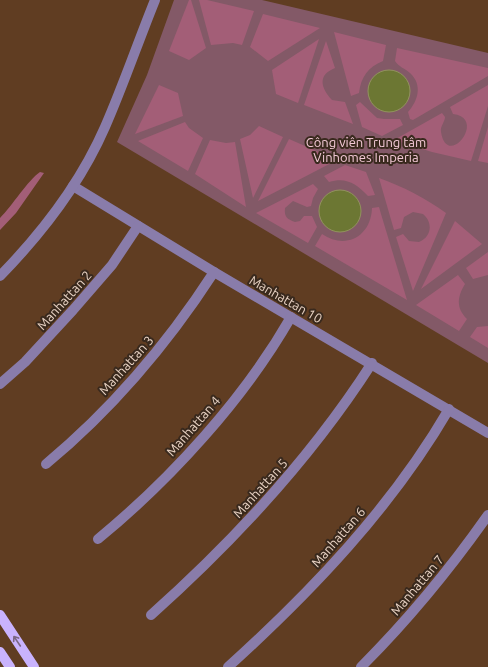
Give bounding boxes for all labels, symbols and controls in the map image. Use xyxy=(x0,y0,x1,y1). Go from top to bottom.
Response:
park label: Công viên Trung tâm Vinhomes Imperia xyxy=(306,135,426,164)
street label: Manhattan 2 xyxy=(34,268,94,332)
street label: Manhattan 10 xyxy=(247,273,325,325)
street label: Manhattan 3 xyxy=(96,333,156,397)
street label: Manhattan 4 xyxy=(163,393,223,459)
street label: Manhattan 5 xyxy=(230,456,290,520)
street label: Manhattan 6 xyxy=(308,504,368,570)
street label: Manhattan 7 xyxy=(388,552,446,618)
one-way arrow xyxy=(13,636,21,647)

